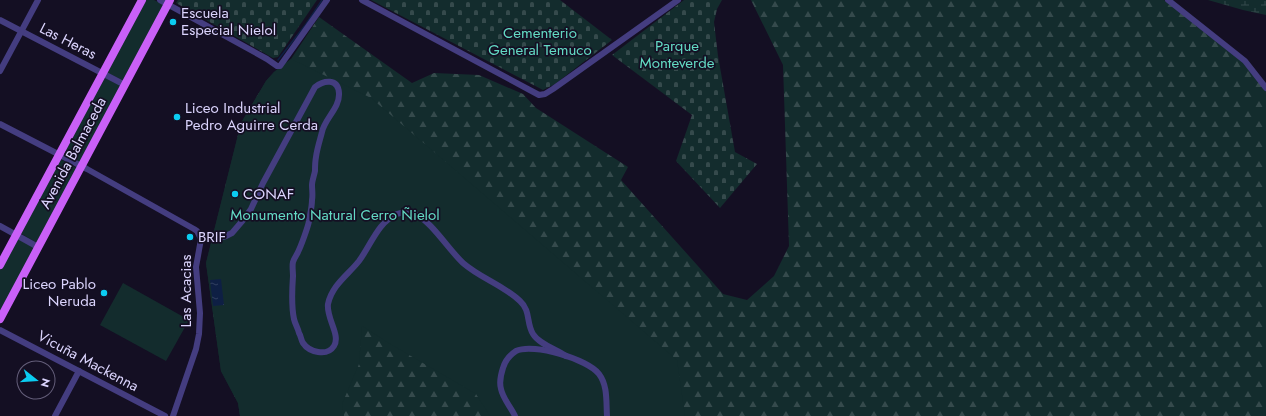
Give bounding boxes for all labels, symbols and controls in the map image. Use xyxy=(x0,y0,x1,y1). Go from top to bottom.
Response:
place label: Escuela Especial Nielol xyxy=(181,2,276,41)
street label: Las Heras xyxy=(36,17,100,65)
marker: Escuela Especial Nielol xyxy=(168,17,178,27)
park label: Cementerio General Temuco xyxy=(488,22,592,61)
park label: Parque Monteverde xyxy=(640,35,715,74)
street label: Avenida Balmaceda xyxy=(34,93,112,213)
place label: Liceo Industrial Pedro Aguirre Cerda xyxy=(185,97,318,136)
marker: Liceo Industrial Pedro Aguirre Cerda xyxy=(172,112,182,122)
place label: CONAF xyxy=(243,183,294,205)
marker: CONAF xyxy=(230,189,240,199)
park label: Monumento Natural Cerro Ñielol xyxy=(230,204,440,226)
place label: BRIF xyxy=(198,226,226,248)
marker: BRIF xyxy=(185,232,195,242)
street label: Las Acacias xyxy=(175,254,197,328)
place label: Liceo Pablo Neruda xyxy=(23,273,96,312)
marker: Liceo Pablo Neruda xyxy=(99,288,109,298)
street label: Vicuña Mackenna xyxy=(33,325,143,397)
north arrow xyxy=(16,360,56,400)
text: N xyxy=(37,376,54,389)

